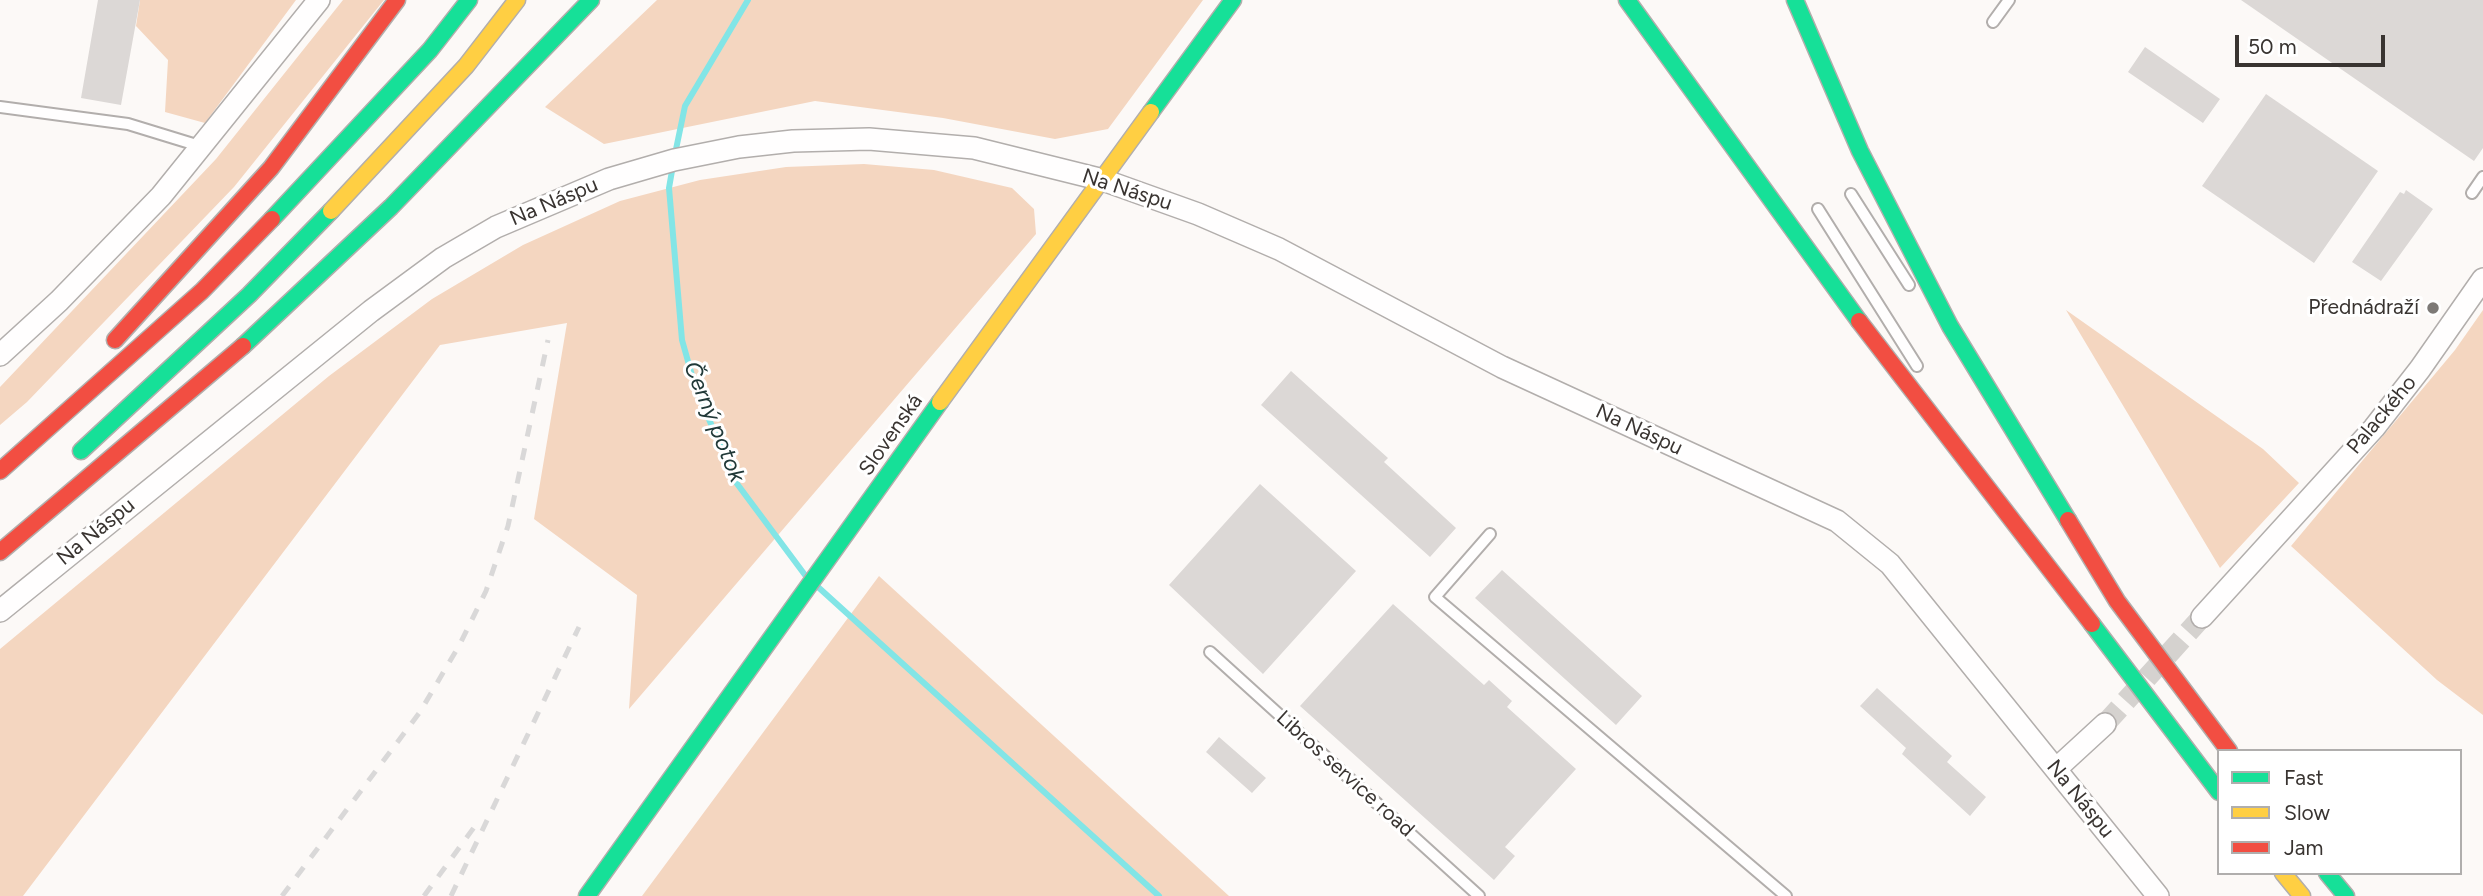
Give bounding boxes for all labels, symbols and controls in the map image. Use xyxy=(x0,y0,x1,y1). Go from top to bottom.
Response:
scale bar xyxy=(2238,21,2388,65)
text: 50 m xyxy=(2248,34,2297,59)
street label: Na Náspu xyxy=(1079,164,1175,216)
street label: Na Náspu xyxy=(506,172,602,232)
place label: Přednádraží xyxy=(2308,295,2419,321)
marker: Přednádraží xyxy=(2425,300,2441,316)
water label: Černý potok xyxy=(677,358,751,486)
street label: Palackého xyxy=(2342,371,2422,459)
street label: Slovenská xyxy=(854,389,928,481)
street label: Na Náspu xyxy=(1592,399,1686,461)
street label: Na Náspu xyxy=(52,493,140,571)
street label: Libros service road xyxy=(1271,705,1419,843)
legend xyxy=(2217,749,2462,875)
street label: Na Náspu xyxy=(2041,755,2119,843)
text: Fast xyxy=(2284,765,2324,790)
text: Slow xyxy=(2284,800,2330,825)
text: Jam xyxy=(2284,835,2323,860)

